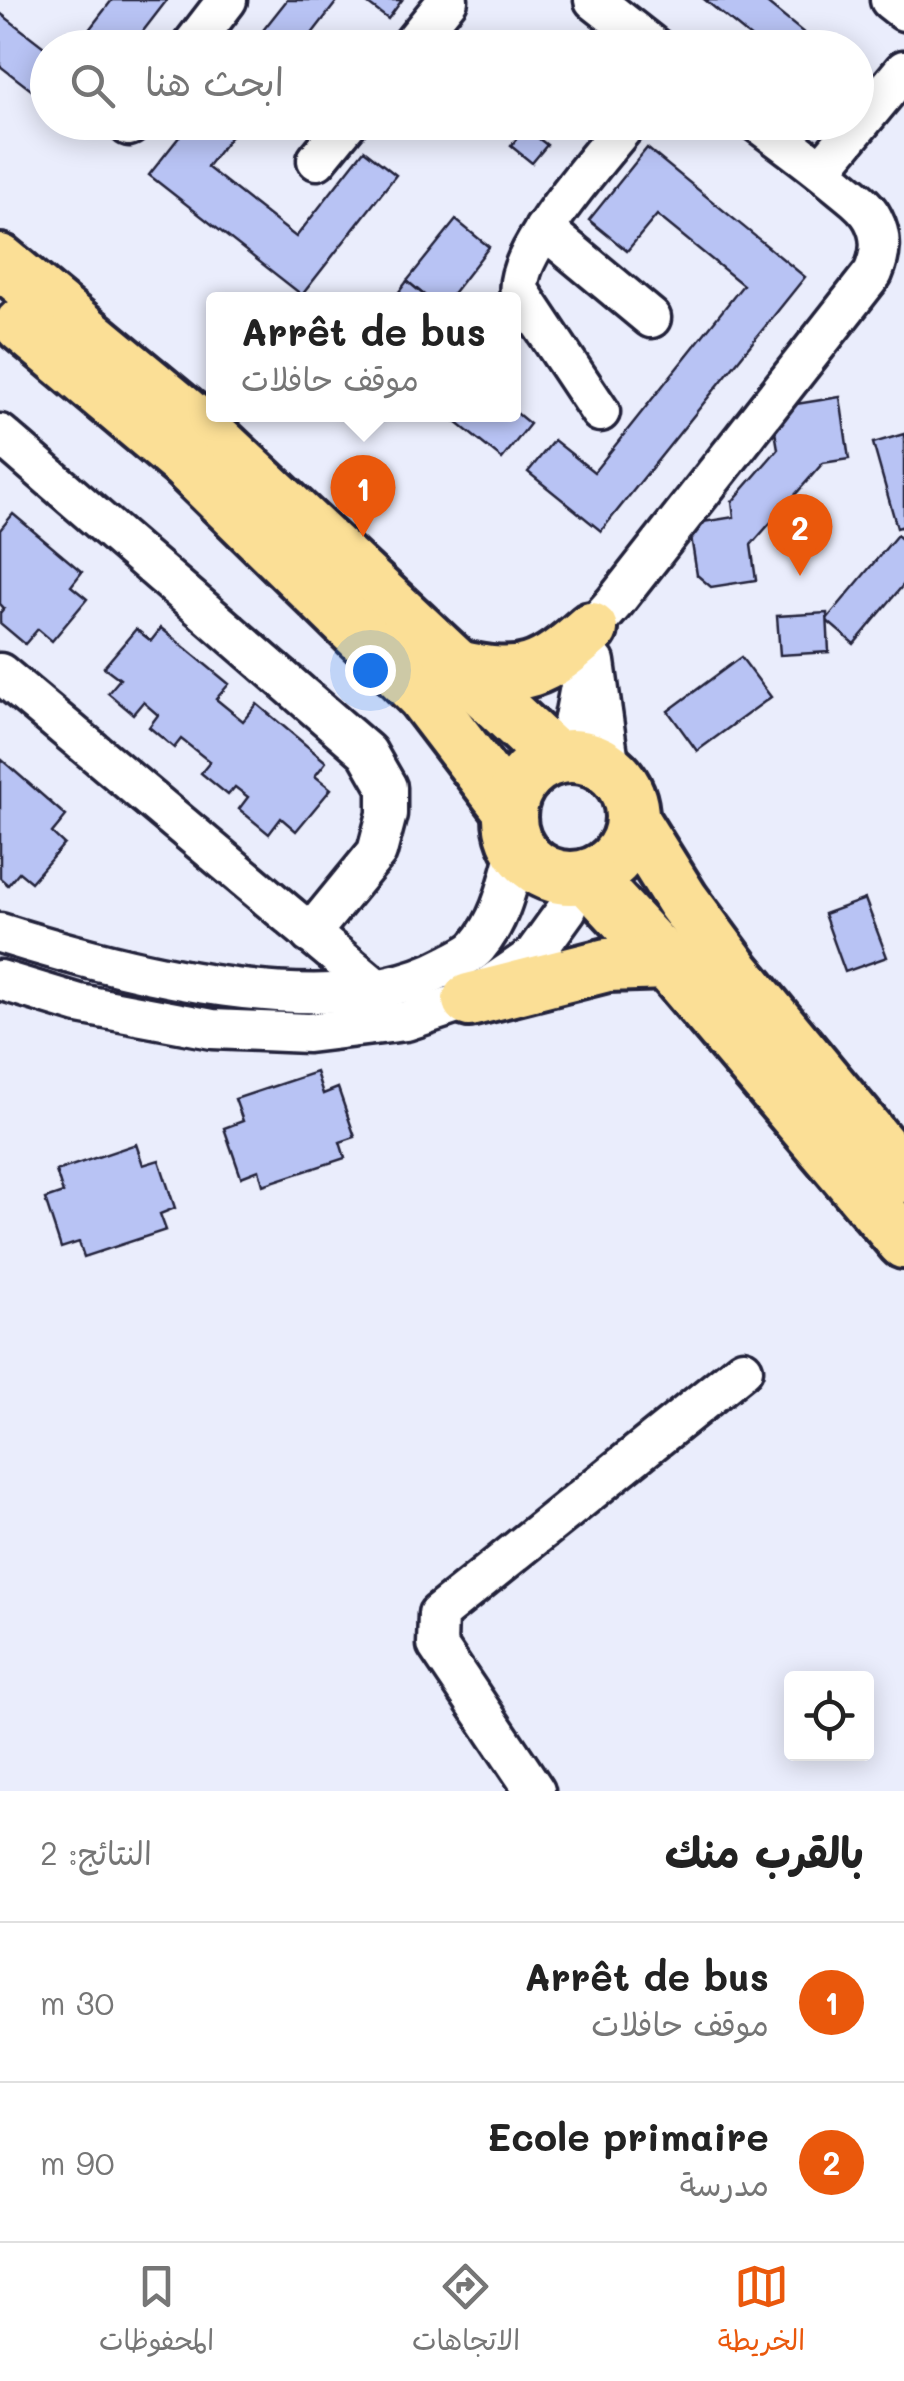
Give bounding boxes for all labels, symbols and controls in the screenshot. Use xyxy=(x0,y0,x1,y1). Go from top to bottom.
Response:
search box xyxy=(30,30,874,140)
text: ابحث هنا xyxy=(145,56,284,106)
icon: search xyxy=(65,58,120,113)
popup xyxy=(206,292,521,422)
text: Arrêt de bus xyxy=(241,306,486,356)
text: موقف حافلات xyxy=(241,357,419,399)
pin: 1 xyxy=(330,454,396,537)
pin: 2 xyxy=(768,494,832,576)
your location xyxy=(345,645,396,696)
map controls xyxy=(784,1671,874,1761)
button: locate xyxy=(784,1671,874,1761)
text: بالقرب منك xyxy=(665,1824,864,1879)
text: النتائج: 2 xyxy=(40,1831,152,1873)
text: Arrêt de bus xyxy=(524,1951,769,2001)
text: 30 m xyxy=(40,1981,114,2023)
text: 1 xyxy=(824,1981,839,2023)
text: موقف حافلات xyxy=(591,2002,769,2044)
text: Ecole primaire xyxy=(487,2111,769,2161)
text: 90 m xyxy=(40,2141,114,2183)
text: 2 xyxy=(823,2141,840,2183)
text: مدرسة xyxy=(680,2162,769,2204)
tab: المحفوظات xyxy=(99,2259,214,2365)
tab: الاتجاهات xyxy=(412,2259,520,2365)
tab: الخريطة xyxy=(718,2259,805,2365)

